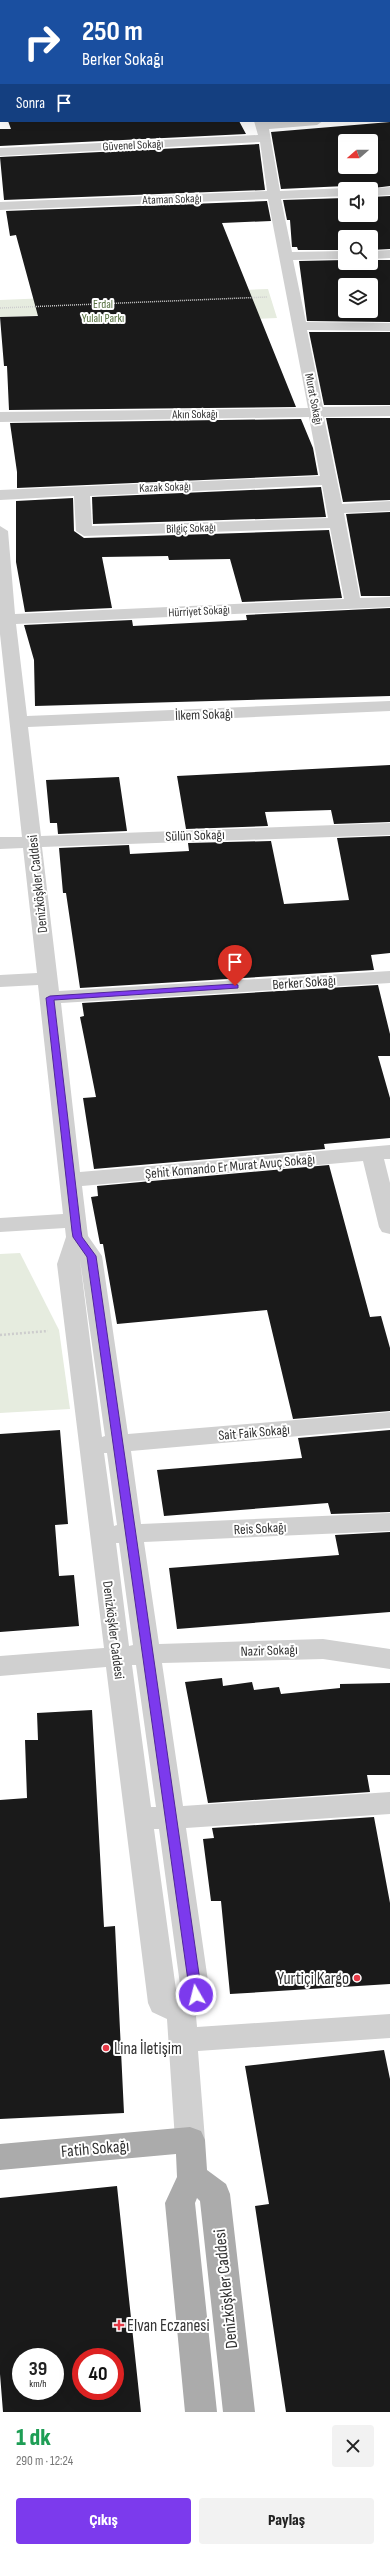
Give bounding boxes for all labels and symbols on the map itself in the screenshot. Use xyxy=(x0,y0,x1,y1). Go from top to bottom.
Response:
north arrow xyxy=(338,134,378,174)
street label: Güvenel Sokağı xyxy=(102,136,164,155)
street label: Ataman Sokağı xyxy=(141,191,202,208)
park label: Erdal Yulalı Parkı xyxy=(82,297,124,326)
street label: Murat Sokağı xyxy=(301,372,326,426)
street label: Akın Sokağı xyxy=(171,407,218,422)
street label: Kazak Sokağı xyxy=(139,479,191,496)
street label: Bilgiç Sokağı xyxy=(166,520,216,537)
street label: Hürriyet Sokağı xyxy=(168,602,230,621)
street label: İlkem Sokağı xyxy=(175,705,233,724)
street label: Sülün Sokağı xyxy=(165,826,225,845)
street label: Denizköşkler Caddesi xyxy=(24,834,51,934)
pin xyxy=(218,945,252,986)
street label: Berker Sokağı xyxy=(272,972,336,993)
street label: Şehit Komando Er Murat Avuç Sokağı xyxy=(144,1151,316,1182)
street label: Sait Faik Sokağı xyxy=(218,1421,291,1444)
street label: Reis Sokağı xyxy=(233,1519,287,1538)
street label: Denizköşkler Caddesi xyxy=(99,1580,128,1680)
street label: Nazir Sokağı xyxy=(240,1641,298,1660)
place label: Yurtiçi Kargo xyxy=(277,1969,349,1989)
marker: Yurtiçi Kargo xyxy=(352,1973,362,1983)
position arrow xyxy=(175,1974,217,2016)
place label: Lina İletişim xyxy=(114,2039,182,2059)
marker: Lina İletişim xyxy=(101,2043,111,2053)
street label: Fatih Sokağı xyxy=(60,2136,130,2162)
street label: Denizköşkler Caddesi xyxy=(210,2228,242,2350)
place label: Elvan Eczanesi xyxy=(127,2316,210,2336)
marker: Elvan Eczanesi xyxy=(114,2320,124,2330)
speed limit sign: 40 xyxy=(72,2348,124,2400)

